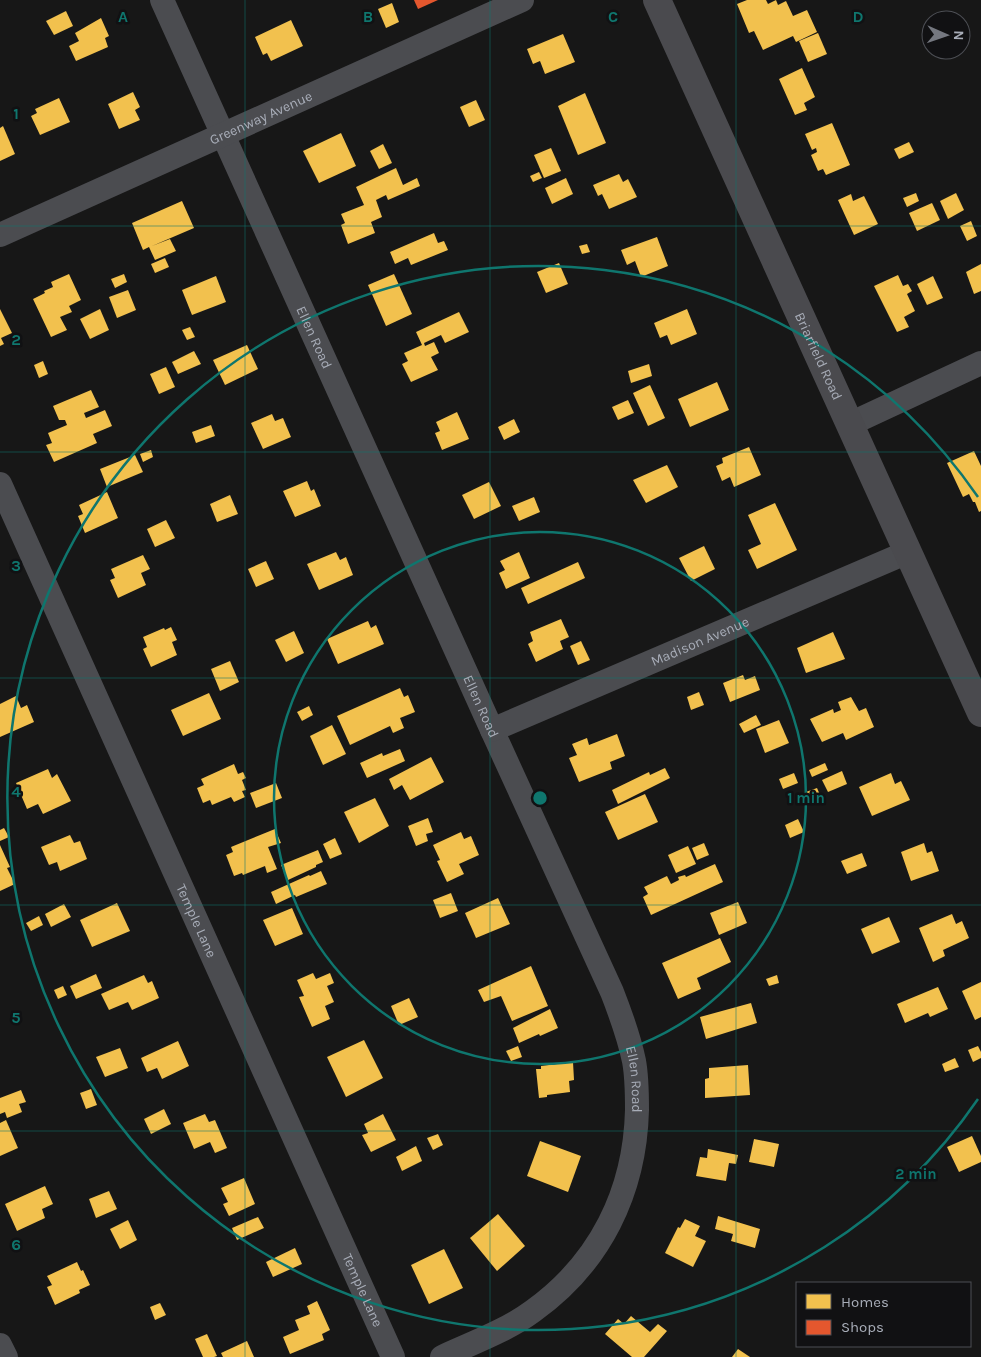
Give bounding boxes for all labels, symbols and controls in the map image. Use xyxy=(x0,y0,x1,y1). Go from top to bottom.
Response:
text: A xyxy=(118,7,128,26)
text: B xyxy=(363,7,373,26)
text: C xyxy=(608,7,618,26)
text: D xyxy=(853,7,864,26)
north arrow xyxy=(921,10,971,60)
text: N xyxy=(950,30,967,41)
street label: Greenway Avenue xyxy=(207,88,315,149)
text: 1 xyxy=(13,104,19,123)
street label: Ellen Road xyxy=(292,303,335,371)
street label: Briarfield Road xyxy=(791,310,846,403)
text: 2 xyxy=(11,330,21,349)
text: 3 xyxy=(11,556,21,575)
street label: Madison Avenue xyxy=(648,613,752,670)
street label: Ellen Road xyxy=(459,672,502,740)
text: 4 xyxy=(11,782,21,801)
centre of rings xyxy=(531,789,549,807)
text: 1 min xyxy=(787,789,825,807)
street label: Temple Lane xyxy=(172,882,220,960)
text: 5 xyxy=(11,1008,21,1027)
street label: Ellen Road xyxy=(622,1044,645,1113)
text: 2 min xyxy=(895,1165,937,1183)
text: 6 xyxy=(11,1235,21,1254)
street label: Temple Lane xyxy=(338,1251,386,1330)
legend xyxy=(796,1282,971,1347)
text: Homes xyxy=(841,1293,889,1311)
text: Shops xyxy=(841,1318,884,1336)

